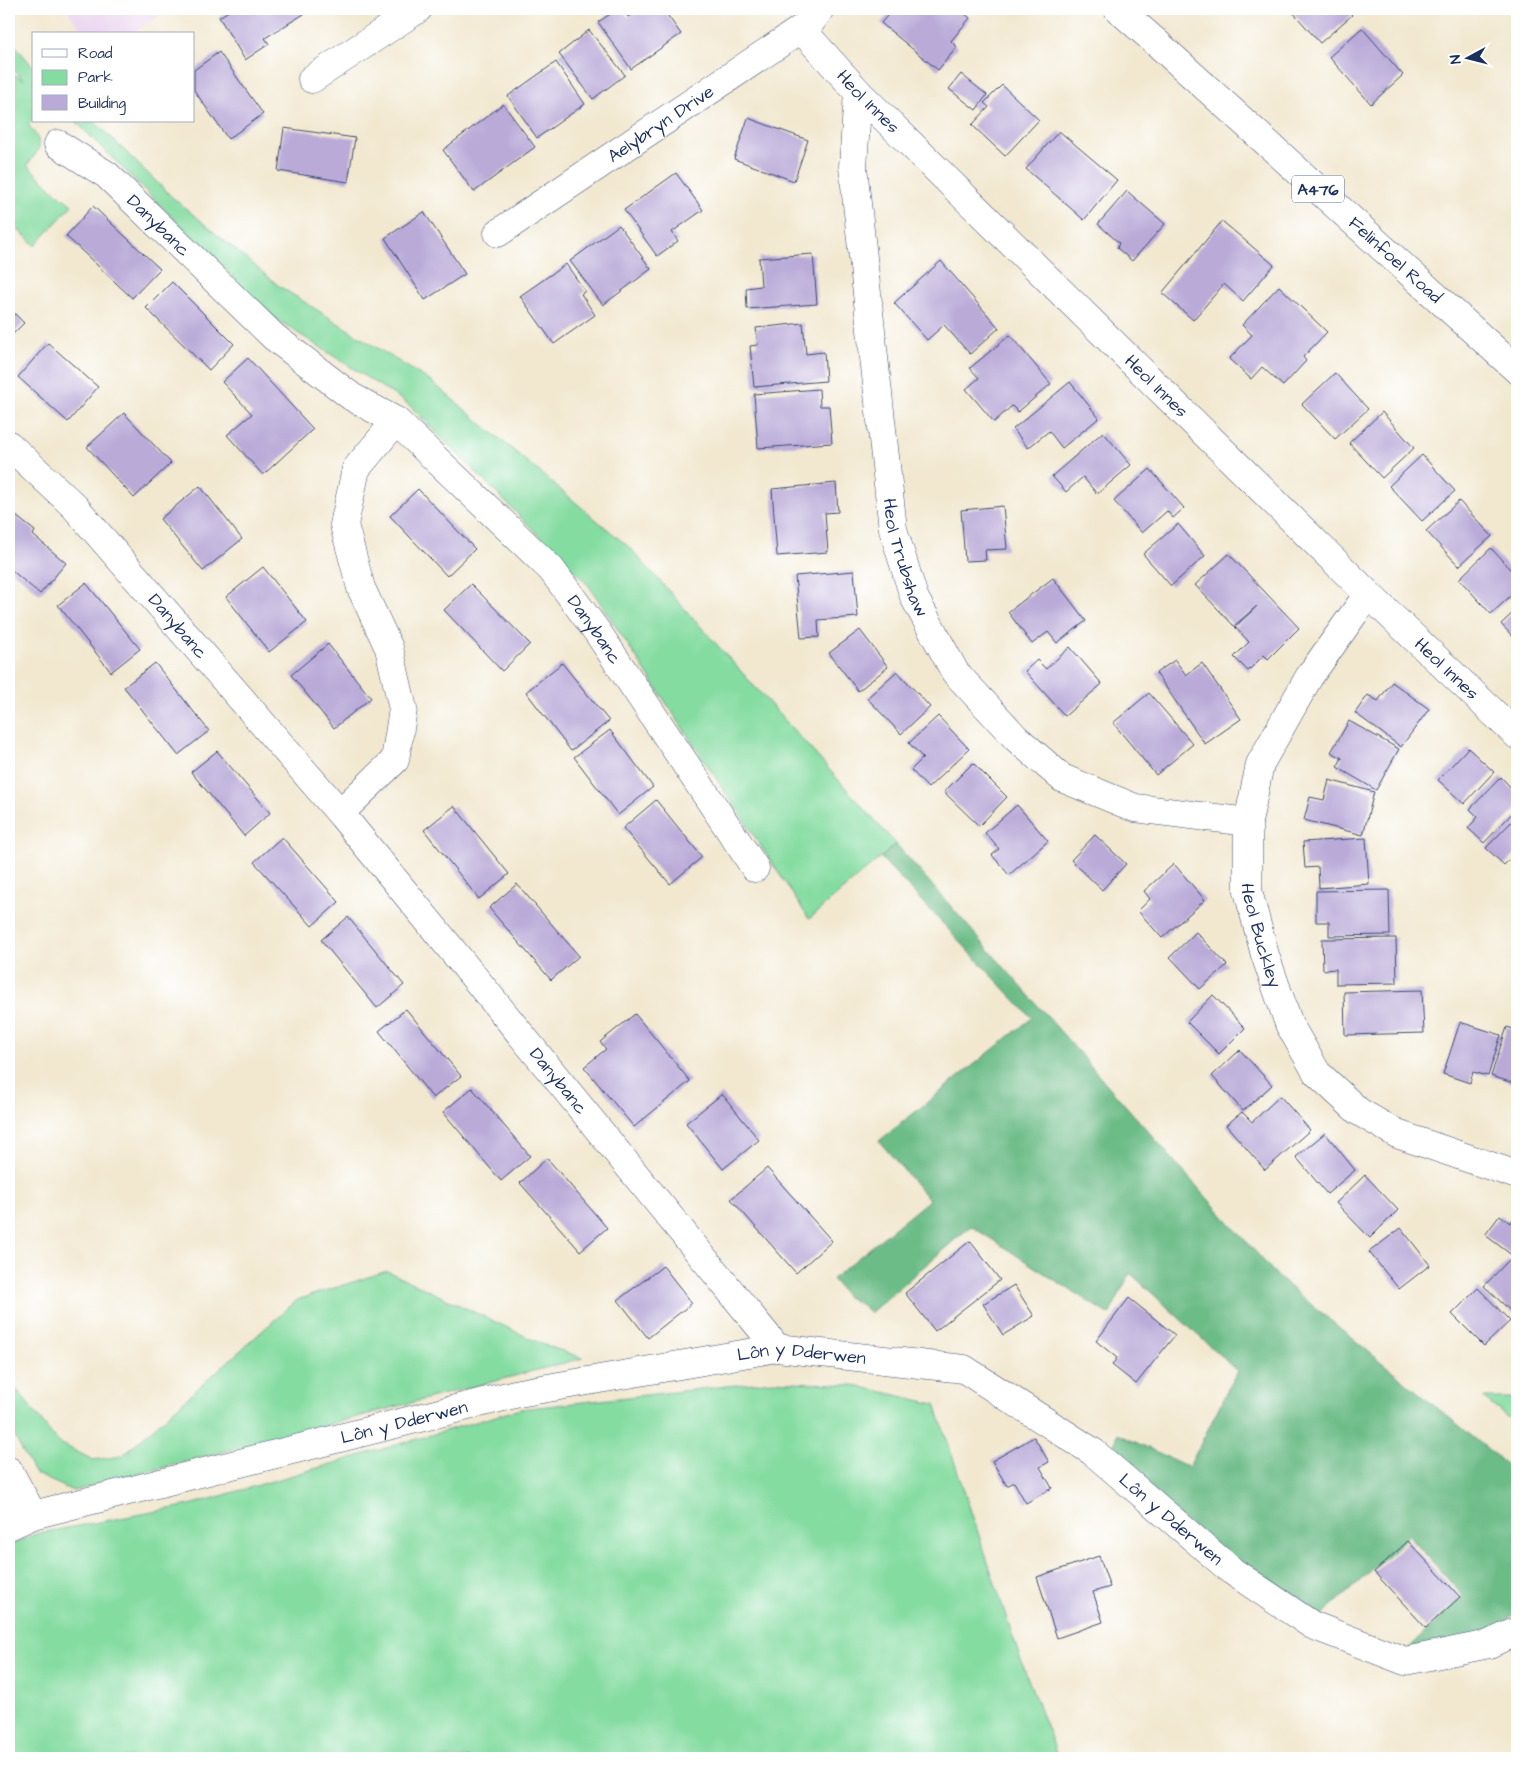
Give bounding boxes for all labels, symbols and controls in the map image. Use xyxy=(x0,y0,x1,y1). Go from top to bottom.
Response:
legend xyxy=(32,32,195,122)
north arrow xyxy=(1444,32,1494,82)
text: Road xyxy=(78,43,113,64)
text: N xyxy=(1446,54,1467,65)
street label: Heol Innes xyxy=(831,65,905,139)
text: Park xyxy=(78,67,113,88)
street label: Aelybryn Drive xyxy=(603,79,719,169)
text: Building xyxy=(78,93,126,115)
road number: A476 xyxy=(1292,175,1344,202)
street label: Danybanc xyxy=(121,189,196,262)
street label: Felinfoel Road xyxy=(1343,211,1448,309)
street label: Heol Innes xyxy=(1119,349,1194,423)
street label: Heol Trubshaw xyxy=(877,497,935,622)
street label: Danybanc xyxy=(142,588,213,665)
street label: Danybanc xyxy=(561,590,627,669)
street label: Heol Innes xyxy=(1409,632,1484,706)
street label: Heol Buckley xyxy=(1235,883,1287,992)
street label: Danybanc xyxy=(523,1042,593,1120)
street label: Lôn y Dderwen xyxy=(735,1336,867,1371)
street label: Lôn y Dderwen xyxy=(338,1394,470,1450)
street label: Lôn y Dderwen xyxy=(1114,1468,1228,1571)

